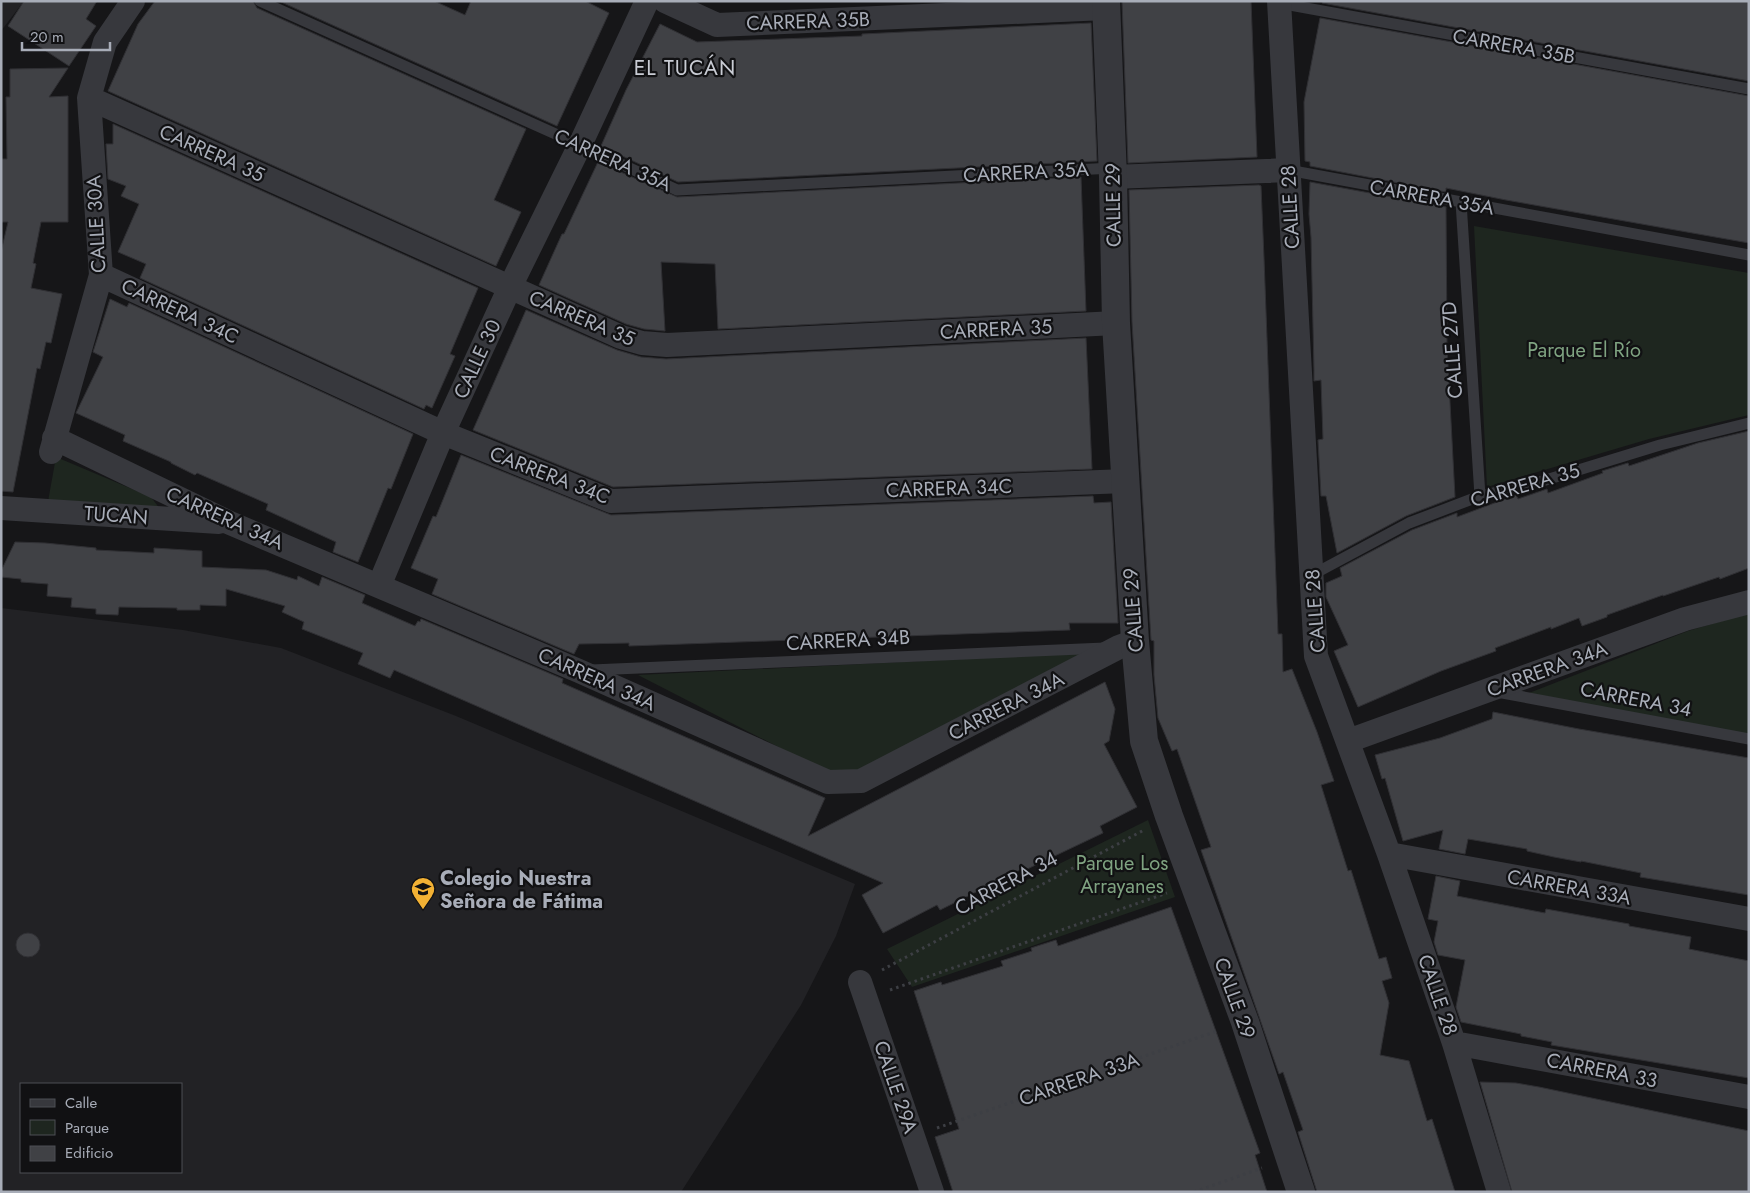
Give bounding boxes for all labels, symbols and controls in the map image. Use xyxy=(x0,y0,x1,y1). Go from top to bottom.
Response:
street label: CARRERA 35B xyxy=(746,5,870,38)
scale bar xyxy=(22,20,110,52)
street label: CARRERA 35B xyxy=(1450,21,1577,72)
text: 20 m xyxy=(30,26,64,48)
district label: EL TUCÁN xyxy=(634,53,736,83)
street label: CARRERA 35 xyxy=(154,117,269,190)
street label: CARRERA 35A xyxy=(549,122,677,200)
street label: CARRERA 35A xyxy=(962,155,1090,190)
street label: CALLE 29 xyxy=(1098,162,1129,247)
street label: CALLE 28 xyxy=(1274,164,1307,250)
street label: CARRERA 35A xyxy=(1367,172,1497,223)
street label: CALLE 30A xyxy=(79,174,114,274)
street label: CARRERA 34C xyxy=(116,272,243,351)
street label: CARRERA 35 xyxy=(524,283,639,354)
street label: CALLE 27D xyxy=(1435,301,1470,399)
street label: CARRERA 35 xyxy=(939,312,1053,347)
street label: CALLE 30 xyxy=(446,315,508,404)
park label: Parque El Río xyxy=(1527,336,1641,365)
street label: CARRERA 34C xyxy=(485,439,614,512)
street label: CARRERA 35 xyxy=(1467,456,1583,515)
street label: CARRERA 34C xyxy=(885,472,1013,505)
street label: CARRERA 34A xyxy=(161,480,289,558)
street label: TUCAN xyxy=(83,499,149,532)
street label: CALLE 29 xyxy=(1116,567,1151,653)
street label: CALLE 28 xyxy=(1298,568,1333,654)
street label: CARRERA 34B xyxy=(785,623,911,658)
street label: CARRERA 34A xyxy=(1483,634,1612,705)
street label: CARRERA 34A xyxy=(533,641,661,719)
street label: CARRERA 34A xyxy=(943,665,1070,748)
street label: CARRERA 34 xyxy=(1578,674,1694,725)
street label: CARRERA 34 xyxy=(950,844,1063,923)
park label: Parque Los Arrayanes xyxy=(1076,849,1168,901)
street label: CARRERA 33A xyxy=(1505,862,1634,913)
place label: Colegio Nuestra Señora de Fátima xyxy=(440,864,603,916)
school or university icon: Colegio Nuestra Señora de Fátima xyxy=(410,876,436,910)
street label: CALLE 28 xyxy=(1410,951,1465,1040)
street label: CALLE 29 xyxy=(1206,954,1263,1043)
street label: CALLE 29A xyxy=(866,1037,925,1138)
street label: CARRERA 33A xyxy=(1015,1045,1144,1114)
street label: CARRERA 33 xyxy=(1544,1046,1660,1095)
legend xyxy=(20,1083,182,1173)
text: Calle xyxy=(65,1092,97,1114)
text: Parque xyxy=(65,1117,109,1139)
text: Edificio xyxy=(65,1142,113,1164)

